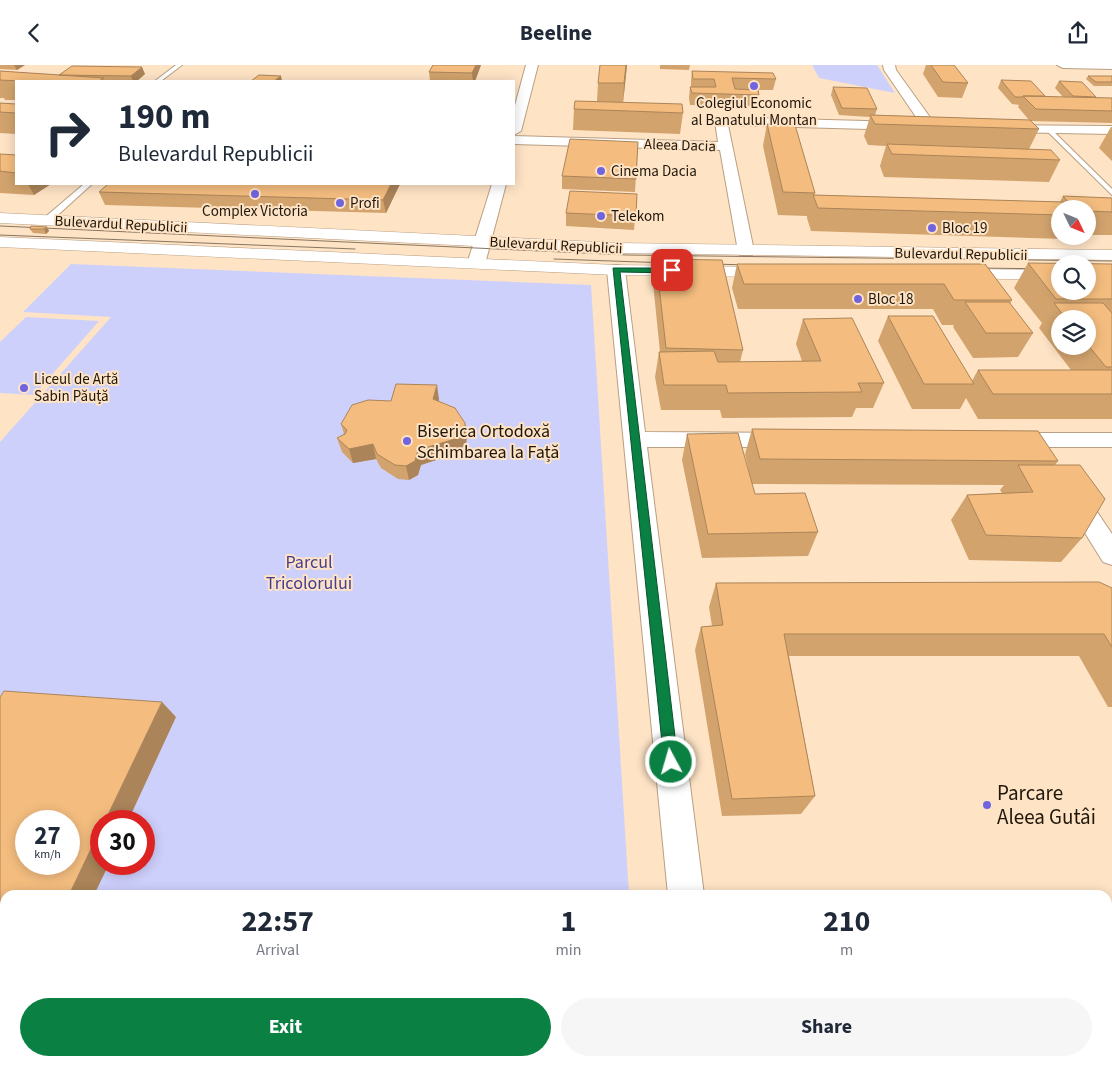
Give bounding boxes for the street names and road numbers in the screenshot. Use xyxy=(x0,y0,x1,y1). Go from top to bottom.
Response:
street label: Aleea Dacia xyxy=(644,134,716,157)
street label: Bulevardul Republicii xyxy=(54,211,188,238)
street label: Bulevardul Republicii xyxy=(489,232,623,259)
street label: Bulevardul Republicii xyxy=(894,243,1028,266)

